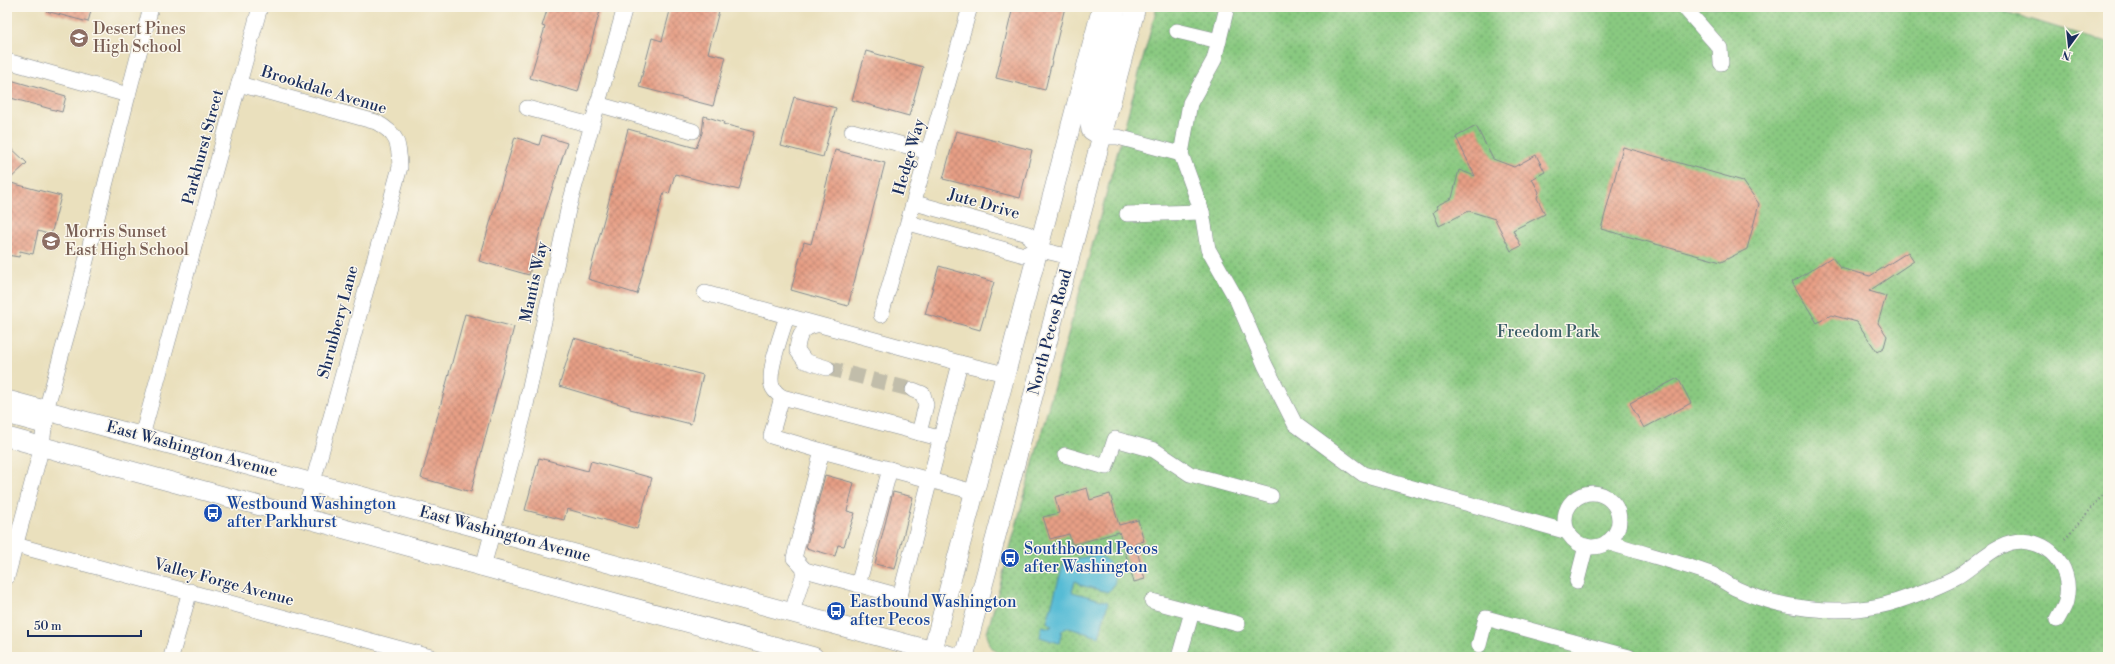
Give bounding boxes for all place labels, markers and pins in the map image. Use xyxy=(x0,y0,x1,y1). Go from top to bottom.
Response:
place label: Desert Pines High School xyxy=(93,19,186,57)
school or university icon: Desert Pines High School xyxy=(68,27,90,49)
place label: Morris Sunset East High School xyxy=(65,222,189,260)
school or university icon: Morris Sunset East High School xyxy=(40,230,62,252)
place label: Westbound Washington after Parkhurst xyxy=(226,494,396,532)
bus stop icon: Westbound Washington after Parkhurst xyxy=(202,502,224,524)
place label: Southbound Pecos after Washington xyxy=(1024,539,1158,577)
bus stop icon: Southbound Pecos after Washington xyxy=(999,547,1021,569)
place label: Eastbound Washington after Pecos xyxy=(850,592,1017,630)
bus stop icon: Eastbound Washington after Pecos xyxy=(825,600,847,622)

